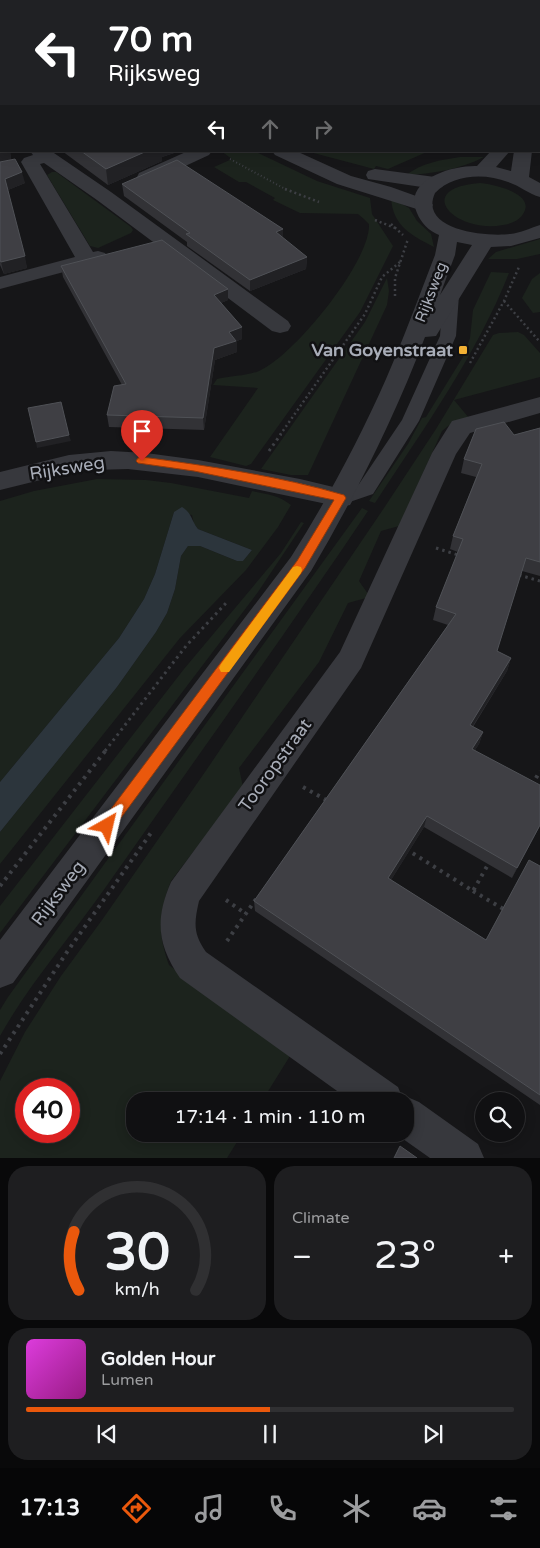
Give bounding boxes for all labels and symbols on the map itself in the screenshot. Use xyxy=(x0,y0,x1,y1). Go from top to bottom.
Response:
street label: Rijksweg xyxy=(411,259,451,325)
place label: Van Goyenstraat xyxy=(311,339,453,361)
marker: Van Goyenstraat xyxy=(457,344,469,356)
pin xyxy=(121,410,163,461)
street label: Rijksweg xyxy=(28,451,106,485)
street label: Tooropstraat xyxy=(234,714,316,816)
position arrow xyxy=(80,799,132,851)
street label: Rijksweg xyxy=(26,856,90,930)
speed limit sign: 40 xyxy=(15,1078,80,1143)

